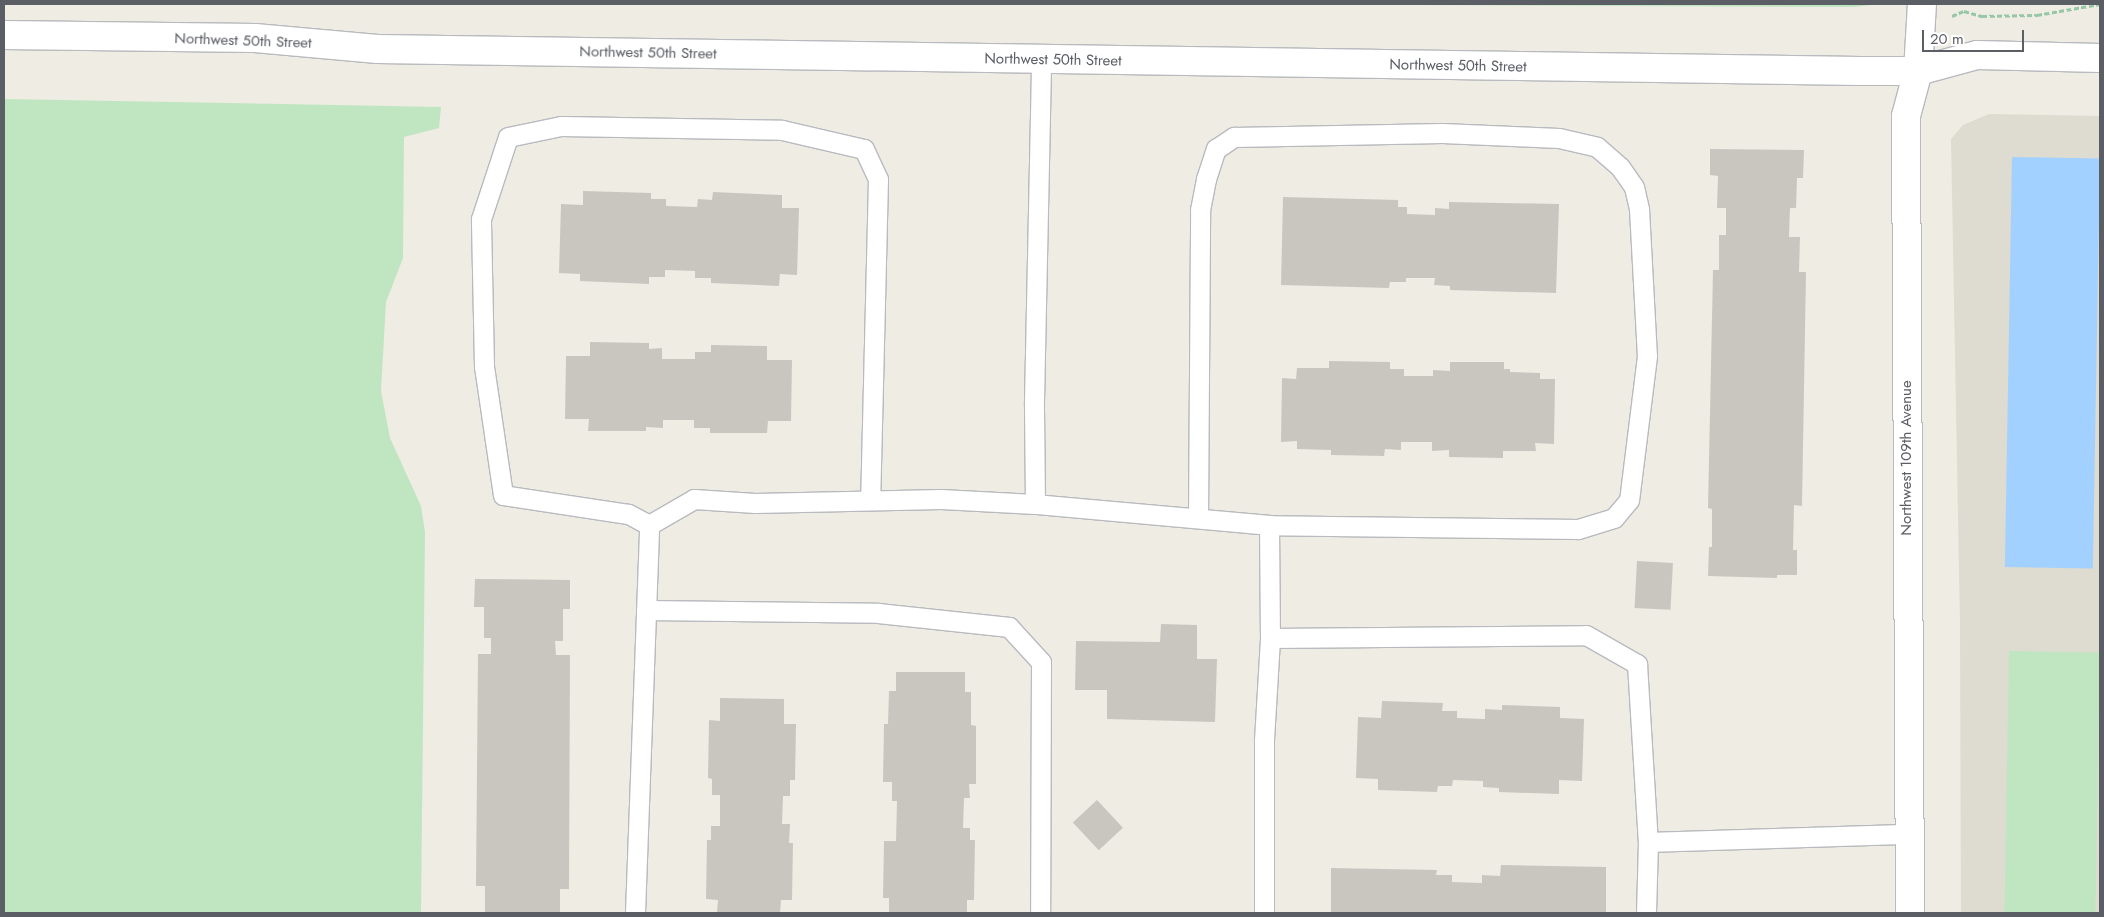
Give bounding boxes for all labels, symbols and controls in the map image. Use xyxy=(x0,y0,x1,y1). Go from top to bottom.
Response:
scale bar xyxy=(1924,20,2026,52)
text: 20 m xyxy=(1930,28,1964,50)
street label: Northwest 50th Street xyxy=(174,30,312,52)
street label: Northwest 50th Street xyxy=(579,43,717,63)
street label: Northwest 50th Street xyxy=(984,50,1122,70)
street label: Northwest 50th Street xyxy=(1389,56,1527,76)
street label: Northwest 109th Avenue xyxy=(1898,380,1916,536)

